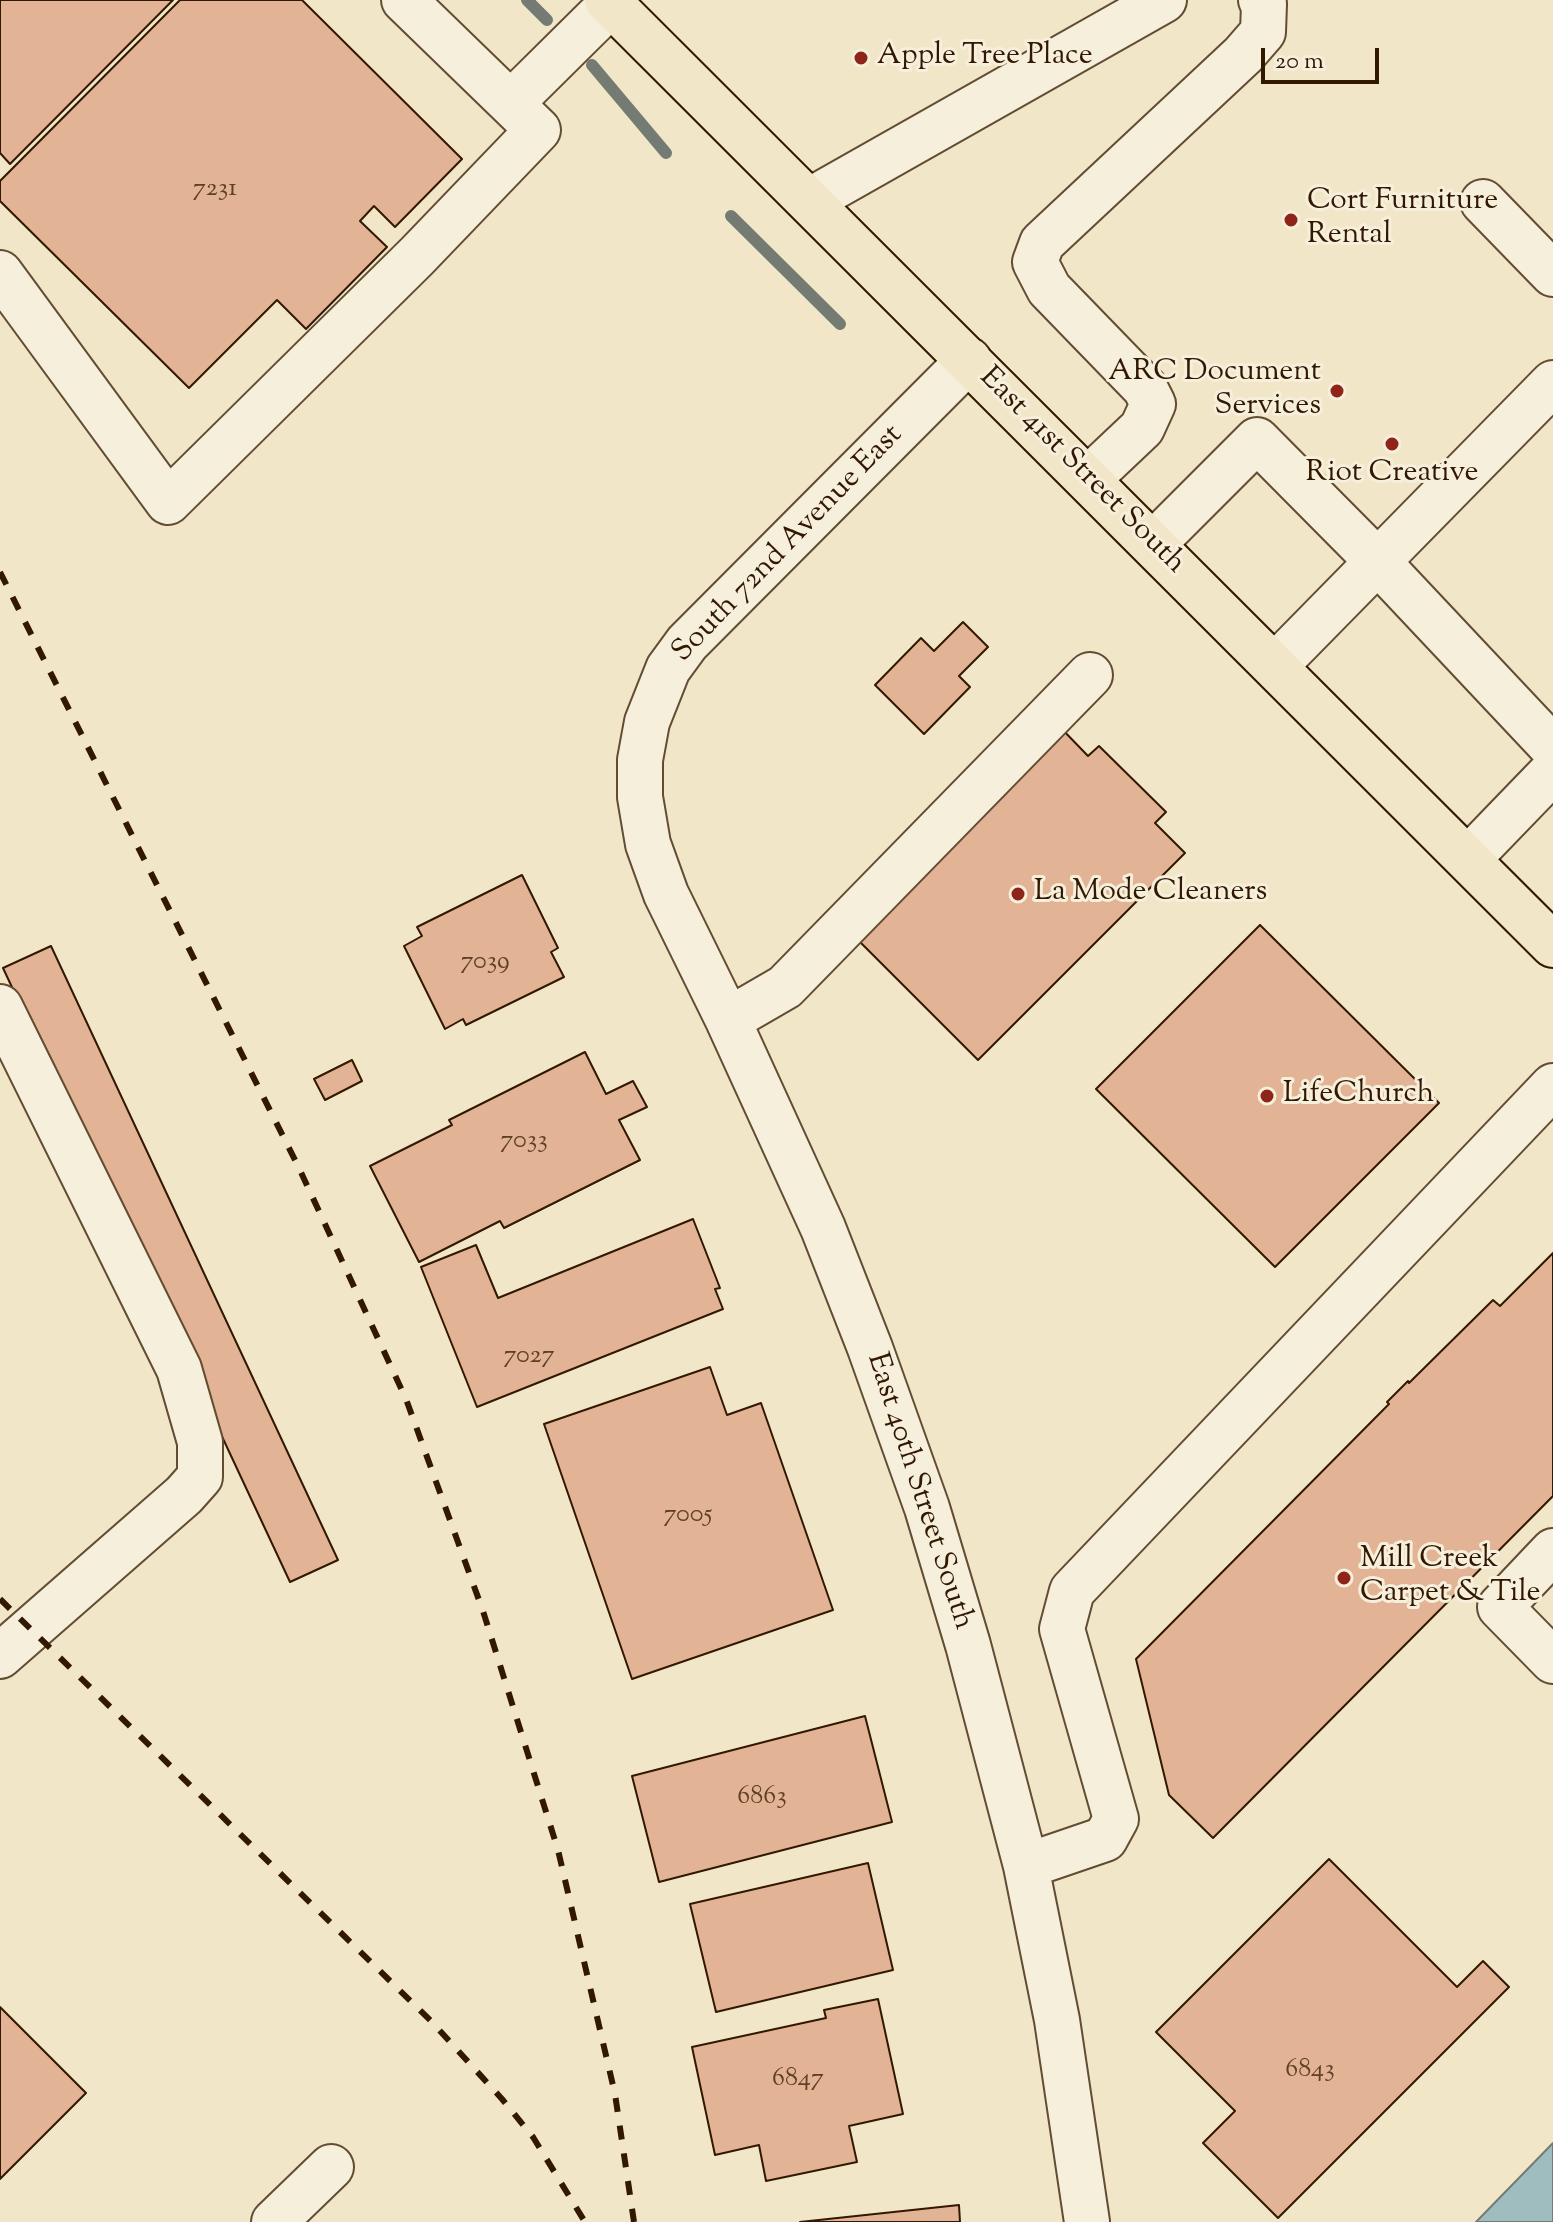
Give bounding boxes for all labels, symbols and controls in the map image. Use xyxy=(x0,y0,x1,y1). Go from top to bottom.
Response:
scale bar xyxy=(1265,32,1383,82)
place label: Apple Tree Place xyxy=(877,40,1093,76)
text: 20 m xyxy=(1275,45,1324,79)
marker: Apple Tree Place xyxy=(852,49,870,67)
house number: 7231 xyxy=(193,175,237,207)
place label: Cort Furniture Rental xyxy=(1307,185,1498,256)
marker: Cort Furniture Rental xyxy=(1282,211,1300,229)
place label: ARC Document Services xyxy=(1108,356,1321,426)
street label: East 41st Street South xyxy=(970,361,1192,583)
marker: ARC Document Services xyxy=(1328,382,1346,400)
street label: South 72nd Avenue East xyxy=(666,419,912,671)
marker: Riot Creative xyxy=(1383,435,1401,453)
place label: Riot Creative xyxy=(1306,457,1478,493)
place label: La Mode Cleaners xyxy=(1034,876,1267,912)
marker: La Mode Cleaners xyxy=(1009,885,1027,903)
house number: 7039 xyxy=(460,948,510,980)
place label: LifeChurch xyxy=(1283,1078,1434,1114)
marker: LifeChurch xyxy=(1258,1087,1276,1105)
house number: 7033 xyxy=(500,1127,548,1159)
house number: 7027 xyxy=(503,1342,555,1374)
street label: East 40th Street South xyxy=(856,1349,980,1635)
house number: 7005 xyxy=(664,1501,712,1533)
place label: Mill Creek Carpet & Tile xyxy=(1360,1543,1541,1614)
marker: Mill Creek Carpet & Tile xyxy=(1335,1569,1353,1587)
house number: 6863 xyxy=(737,1783,787,1815)
house number: 6843 xyxy=(1285,2056,1335,2088)
house number: 6847 xyxy=(772,2065,824,2097)

